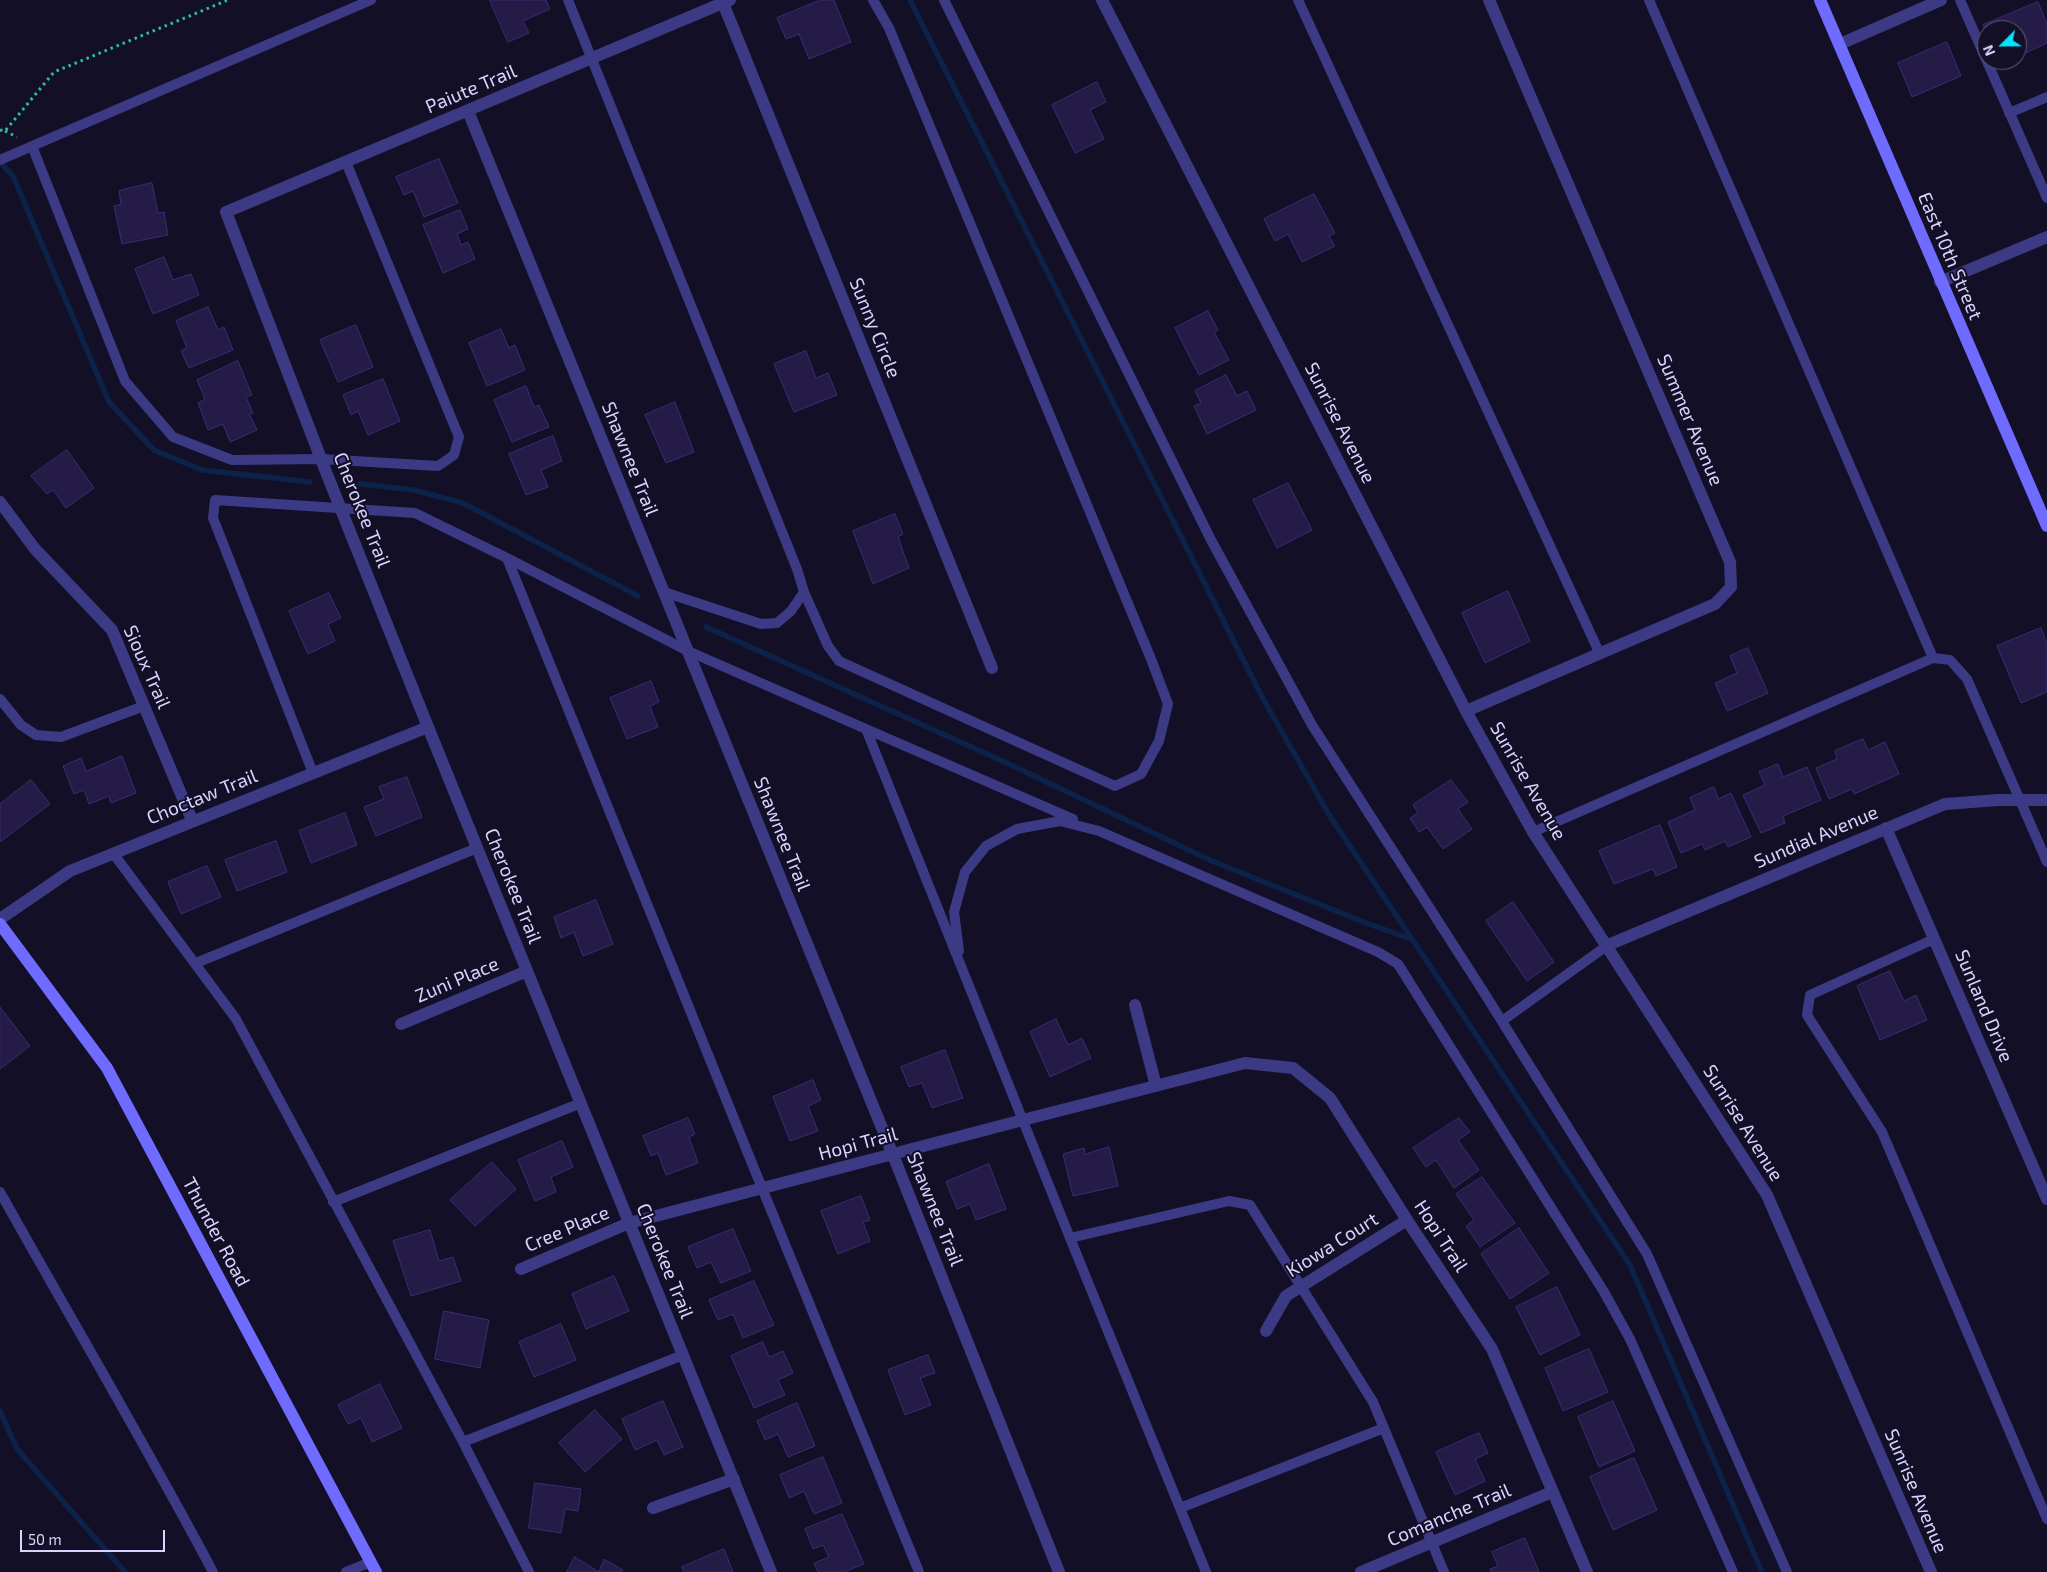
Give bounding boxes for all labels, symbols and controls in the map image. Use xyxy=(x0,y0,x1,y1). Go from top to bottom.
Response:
north arrow xyxy=(1977,20,2027,70)
text: N xyxy=(1979,43,1998,59)
street label: Paiute Trail xyxy=(422,60,520,118)
street label: East 10th Street xyxy=(1913,189,1987,323)
street label: Sunny Circle xyxy=(845,275,905,381)
street label: Summer Avenue xyxy=(1652,351,1728,489)
street label: Sunrise Avenue xyxy=(1300,359,1380,487)
street label: Shawnee Trail xyxy=(597,399,663,519)
street label: Cherokee Trail xyxy=(329,449,395,571)
street label: Sioux Trail xyxy=(118,622,176,712)
street label: Sunrise Avenue xyxy=(1485,718,1571,844)
street label: Choctaw Trail xyxy=(143,764,261,830)
street label: Shawnee Trail xyxy=(749,774,815,894)
street label: Sundial Avenue xyxy=(1751,801,1881,873)
street label: Cherokee Trail xyxy=(480,825,546,947)
street label: Sunland Drive xyxy=(1950,946,2018,1066)
street label: Zuni Place xyxy=(412,952,502,1008)
street label: Sunrise Avenue xyxy=(1698,1061,1788,1185)
street label: Hopi Trail xyxy=(816,1122,900,1166)
street label: Shawnee Trail xyxy=(902,1149,968,1269)
street label: Thunder Road xyxy=(178,1173,254,1291)
street label: Hopi Trail xyxy=(1409,1196,1473,1276)
street label: Cherokee Trail xyxy=(632,1200,698,1322)
street label: Cree Place xyxy=(521,1201,613,1257)
street label: Kiowa Court xyxy=(1282,1208,1382,1282)
street label: Sunrise Avenue xyxy=(1880,1426,1952,1556)
street label: Comanche Trail xyxy=(1384,1479,1514,1551)
scale bar xyxy=(22,1520,168,1552)
text: 50 m xyxy=(28,1530,62,1548)

